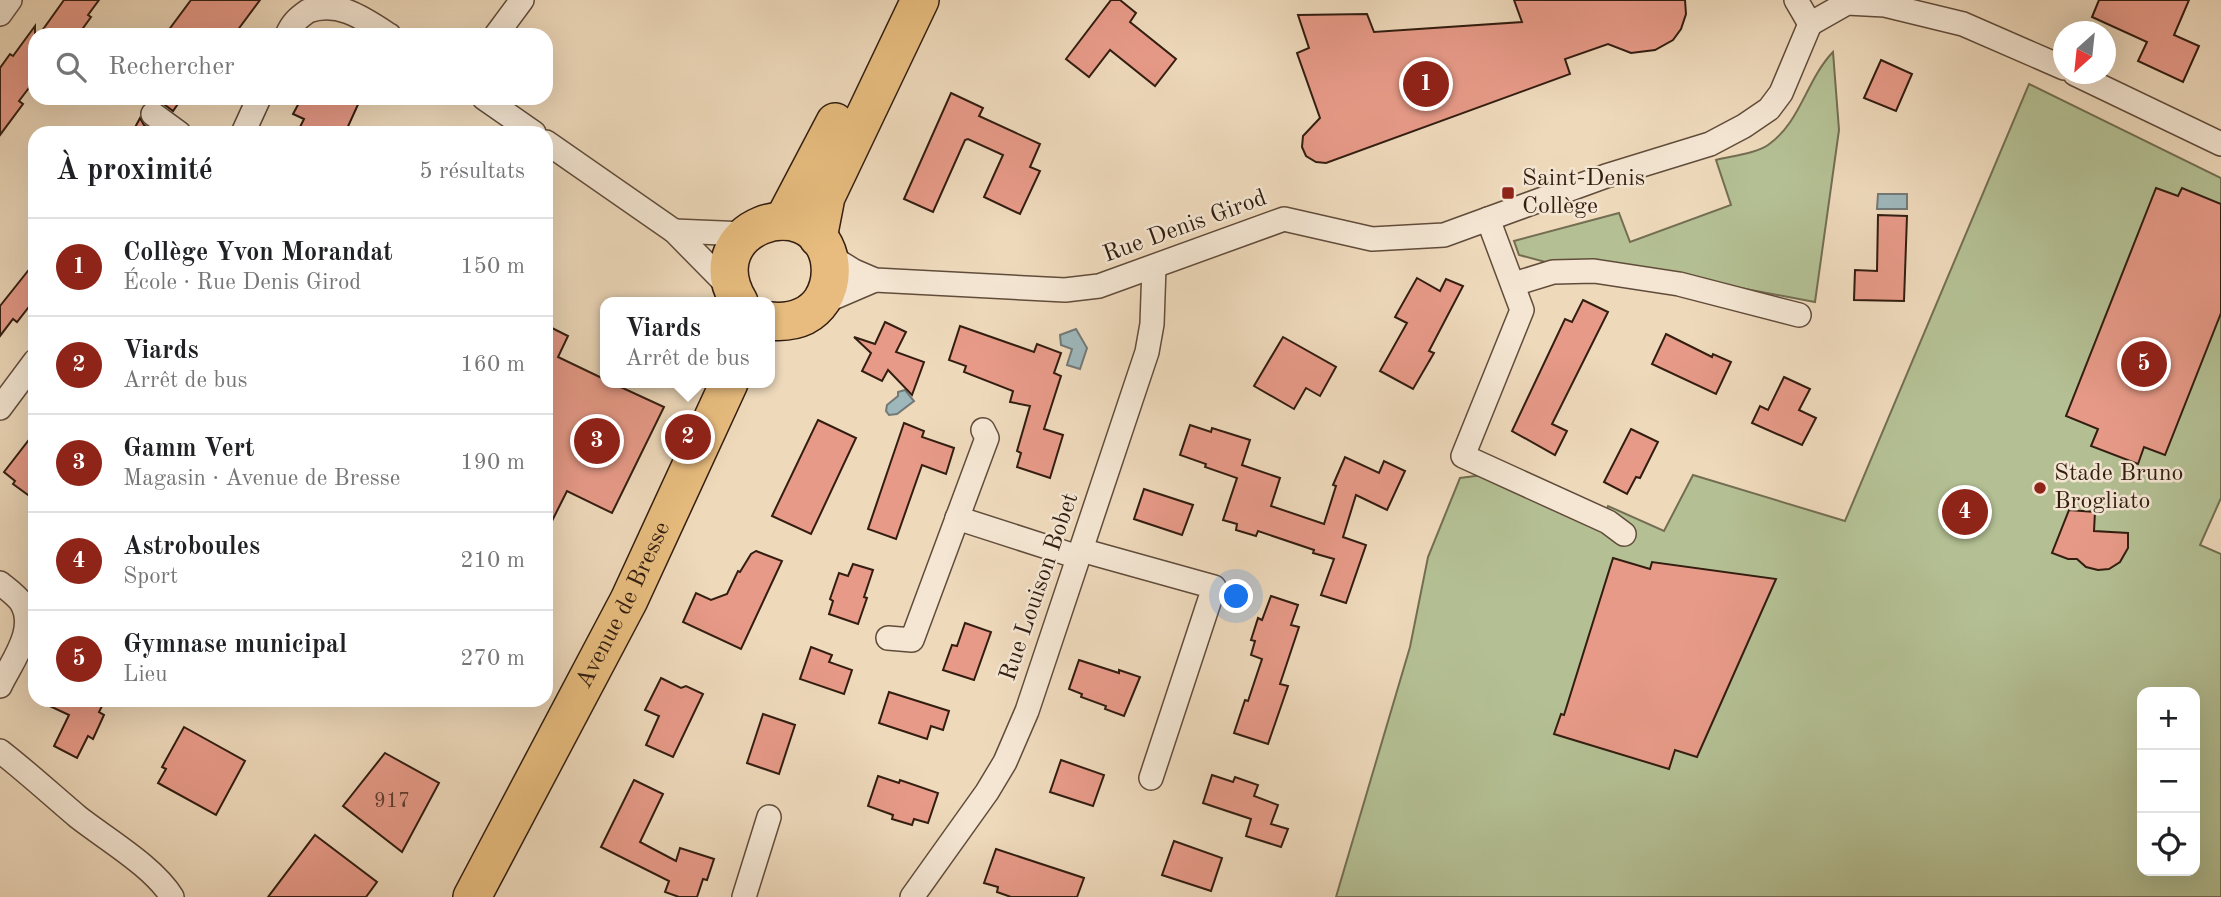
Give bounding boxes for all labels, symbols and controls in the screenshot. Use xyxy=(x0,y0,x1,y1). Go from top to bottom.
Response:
north arrow xyxy=(2053,21,2116,84)
search box xyxy=(28,28,553,105)
icon: search xyxy=(52,48,90,86)
text: Rechercher xyxy=(108,54,235,80)
pin: 1 xyxy=(1403,58,1449,110)
text: À proximité xyxy=(56,156,213,186)
text: 5 résultats xyxy=(419,160,525,183)
place label: Saint-Denis Collège xyxy=(1522,167,1645,219)
marker: Saint-Denis Collège xyxy=(1500,185,1516,201)
street label: Rue Denis Girod xyxy=(1100,186,1270,268)
text: Collège Yvon Morandat xyxy=(123,240,393,266)
text: 1 xyxy=(72,255,86,278)
text: 150 m xyxy=(460,255,525,278)
text: École · Rue Denis Girod xyxy=(123,271,361,294)
popup xyxy=(600,297,775,388)
text: Viards xyxy=(625,316,701,342)
text: Viards xyxy=(123,338,199,364)
pin: 5 xyxy=(2121,338,2167,390)
text: Arrêt de bus xyxy=(625,347,750,370)
text: 2 xyxy=(72,353,86,376)
text: 160 m xyxy=(460,353,525,376)
text: Arrêt de bus xyxy=(123,369,248,392)
pin: 2 xyxy=(665,411,711,463)
pin: 3 xyxy=(574,415,620,467)
text: Gamm Vert xyxy=(123,436,254,462)
text: 3 xyxy=(72,451,86,474)
text: 190 m xyxy=(460,451,525,474)
place label: Stade Bruno Brogliato xyxy=(2054,462,2184,514)
text: Magasin · Avenue de Bresse xyxy=(123,467,400,490)
marker: Stade Bruno Brogliato xyxy=(2032,480,2048,496)
pin: 4 xyxy=(1942,486,1988,538)
street label: Rue Louison Bobet xyxy=(997,490,1083,684)
street label: Avenue de Bresse xyxy=(572,518,675,692)
text: Astroboules xyxy=(123,534,260,560)
text: 4 xyxy=(72,549,86,572)
text: 210 m xyxy=(460,549,525,572)
text: Sport xyxy=(123,565,178,588)
your location xyxy=(1219,579,1253,613)
text: Gymnase municipal xyxy=(123,632,347,658)
text: 5 xyxy=(72,647,86,670)
text: 270 m xyxy=(460,647,525,670)
text: Lieu xyxy=(123,663,167,686)
map controls xyxy=(2137,687,2200,876)
button: + xyxy=(2137,687,2200,750)
button: − xyxy=(2137,750,2200,813)
house number: 917 xyxy=(374,791,410,812)
button: locate xyxy=(2137,813,2200,876)

